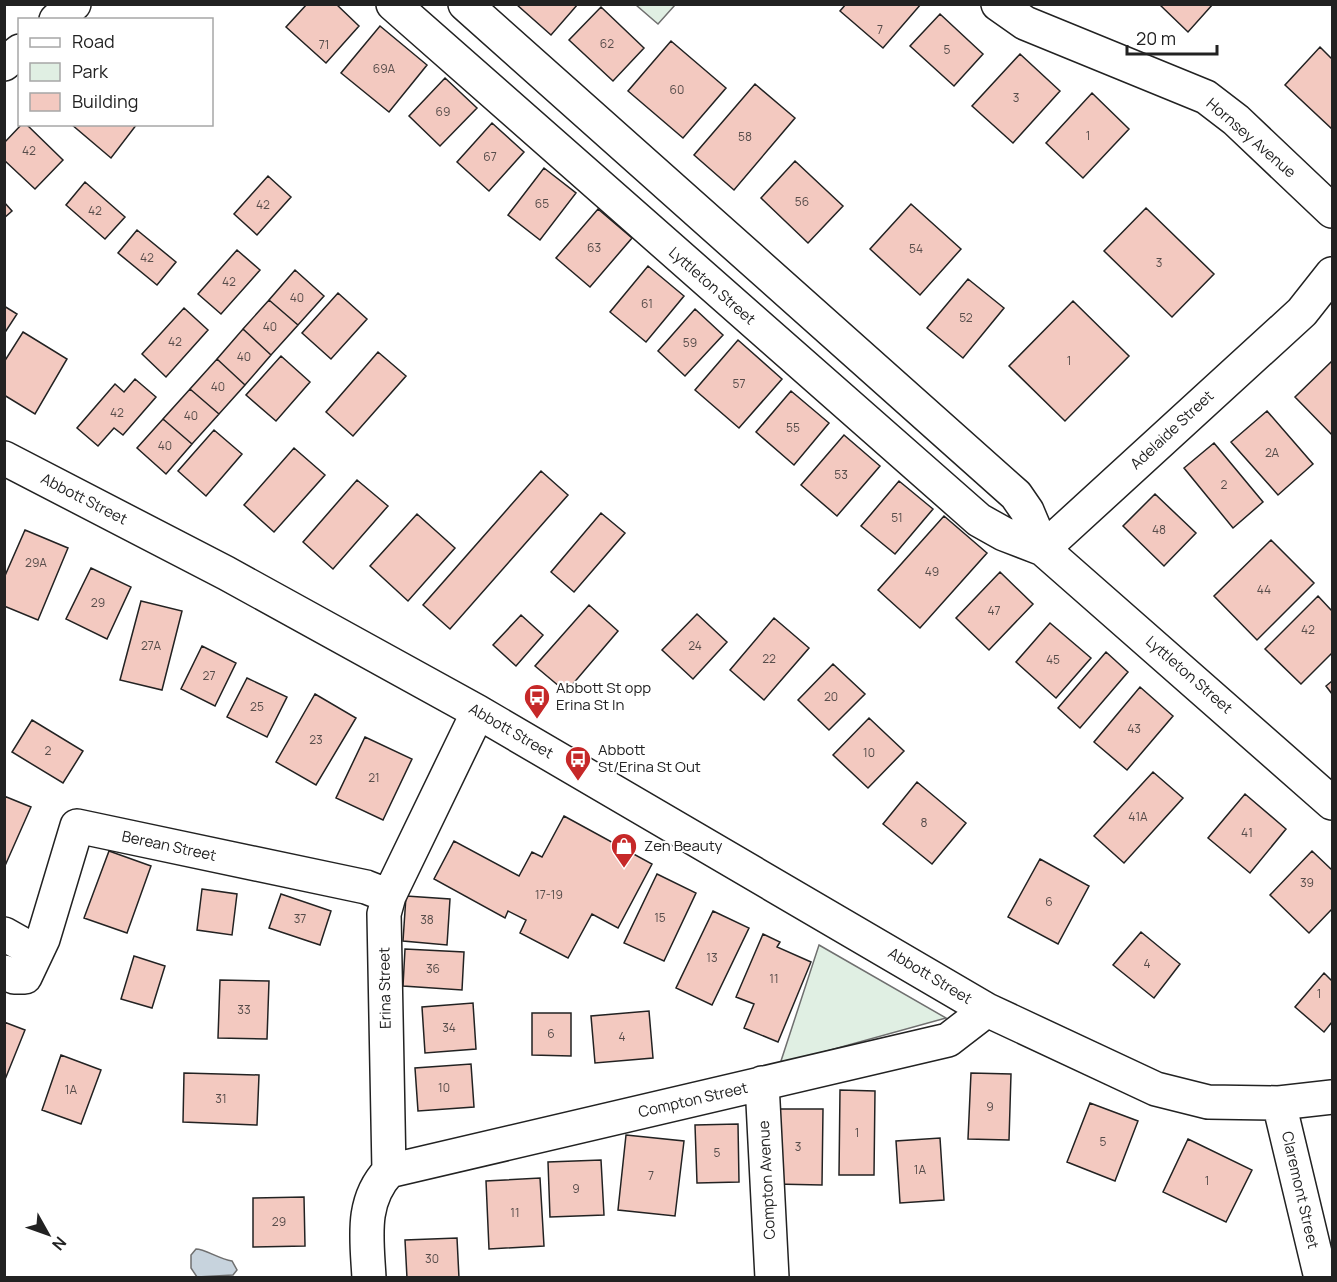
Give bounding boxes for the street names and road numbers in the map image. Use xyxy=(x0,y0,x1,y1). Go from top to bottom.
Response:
street label: Hornsey Avenue xyxy=(1202,93,1301,183)
street label: Lyttleton Street xyxy=(664,242,760,329)
street label: Adelaide Street xyxy=(1125,385,1218,474)
street label: Abbott Street xyxy=(37,468,131,529)
street label: Lyttleton Street xyxy=(1141,631,1237,718)
street label: Abbott Street xyxy=(465,698,557,763)
street label: Berean Street xyxy=(120,825,218,866)
street label: Abbott Street xyxy=(884,942,976,1009)
street label: Erina Street xyxy=(373,947,396,1029)
street label: Compton Street xyxy=(636,1077,750,1122)
street label: Compton Avenue xyxy=(753,1120,780,1240)
street label: Claremont Street xyxy=(1277,1129,1324,1251)

